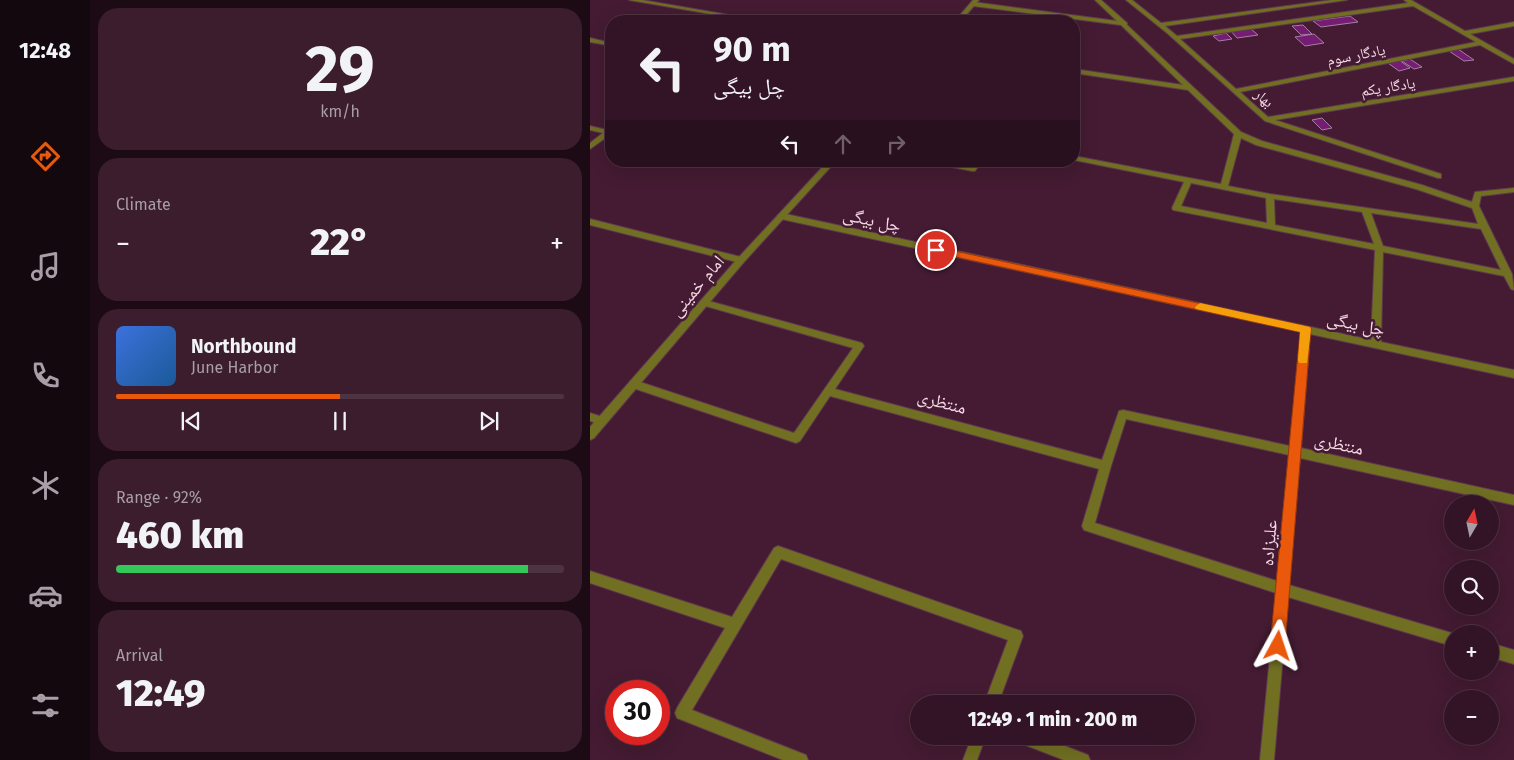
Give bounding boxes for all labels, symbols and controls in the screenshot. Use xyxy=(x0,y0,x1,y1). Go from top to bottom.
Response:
text: 90 m xyxy=(713,28,791,70)
text: 29 xyxy=(305,30,375,108)
icon: left xyxy=(630,35,695,100)
text: 12:48 xyxy=(19,37,71,64)
street label: یادگار سوم xyxy=(1325,40,1387,70)
text: چل بیگی xyxy=(713,73,785,100)
street label: یادگار یکم xyxy=(1359,74,1417,101)
street label: بهار xyxy=(1250,84,1277,111)
text: km/h xyxy=(320,102,360,121)
icon: left xyxy=(776,130,804,158)
icon: ahead xyxy=(829,130,857,158)
icon: right xyxy=(882,130,910,158)
icon: directions xyxy=(28,139,63,174)
text: Climate xyxy=(116,195,171,214)
street label: چل بیگی xyxy=(841,203,903,237)
text: 22° xyxy=(310,219,370,265)
text: − xyxy=(116,227,130,260)
text: + xyxy=(550,227,564,260)
pin xyxy=(915,229,957,271)
icon: arrive xyxy=(922,236,950,264)
icon: music xyxy=(28,249,63,284)
street label: امام خمینی xyxy=(665,251,730,322)
street label: چل بیگی xyxy=(1325,307,1387,341)
text: Northbound xyxy=(191,335,296,358)
icon: phone xyxy=(28,358,63,393)
text: June Harbor xyxy=(191,358,278,377)
street label: منتظری xyxy=(915,385,969,419)
icon: previous xyxy=(177,407,205,435)
icon: pause xyxy=(326,407,354,435)
icon: next xyxy=(475,407,503,435)
street label: منتظری xyxy=(1312,428,1366,460)
icon: climate xyxy=(28,468,63,503)
text: Range · 92% xyxy=(116,488,202,507)
north arrow xyxy=(1444,495,1499,550)
map controls xyxy=(1444,495,1499,745)
text: 460 km xyxy=(116,512,244,558)
street label: علیزاده xyxy=(1256,519,1282,567)
button: search xyxy=(1444,560,1499,615)
icon: car xyxy=(28,578,63,613)
position arrow xyxy=(1251,619,1303,671)
button: + xyxy=(1444,625,1499,680)
text: Arrival xyxy=(116,646,163,665)
text: 12:49 xyxy=(116,670,206,716)
speed limit sign: 30 xyxy=(605,680,670,745)
icon: filters xyxy=(28,688,63,723)
button: − xyxy=(1444,690,1499,745)
text: 12:49 · 1 min · 200 m xyxy=(968,708,1137,731)

